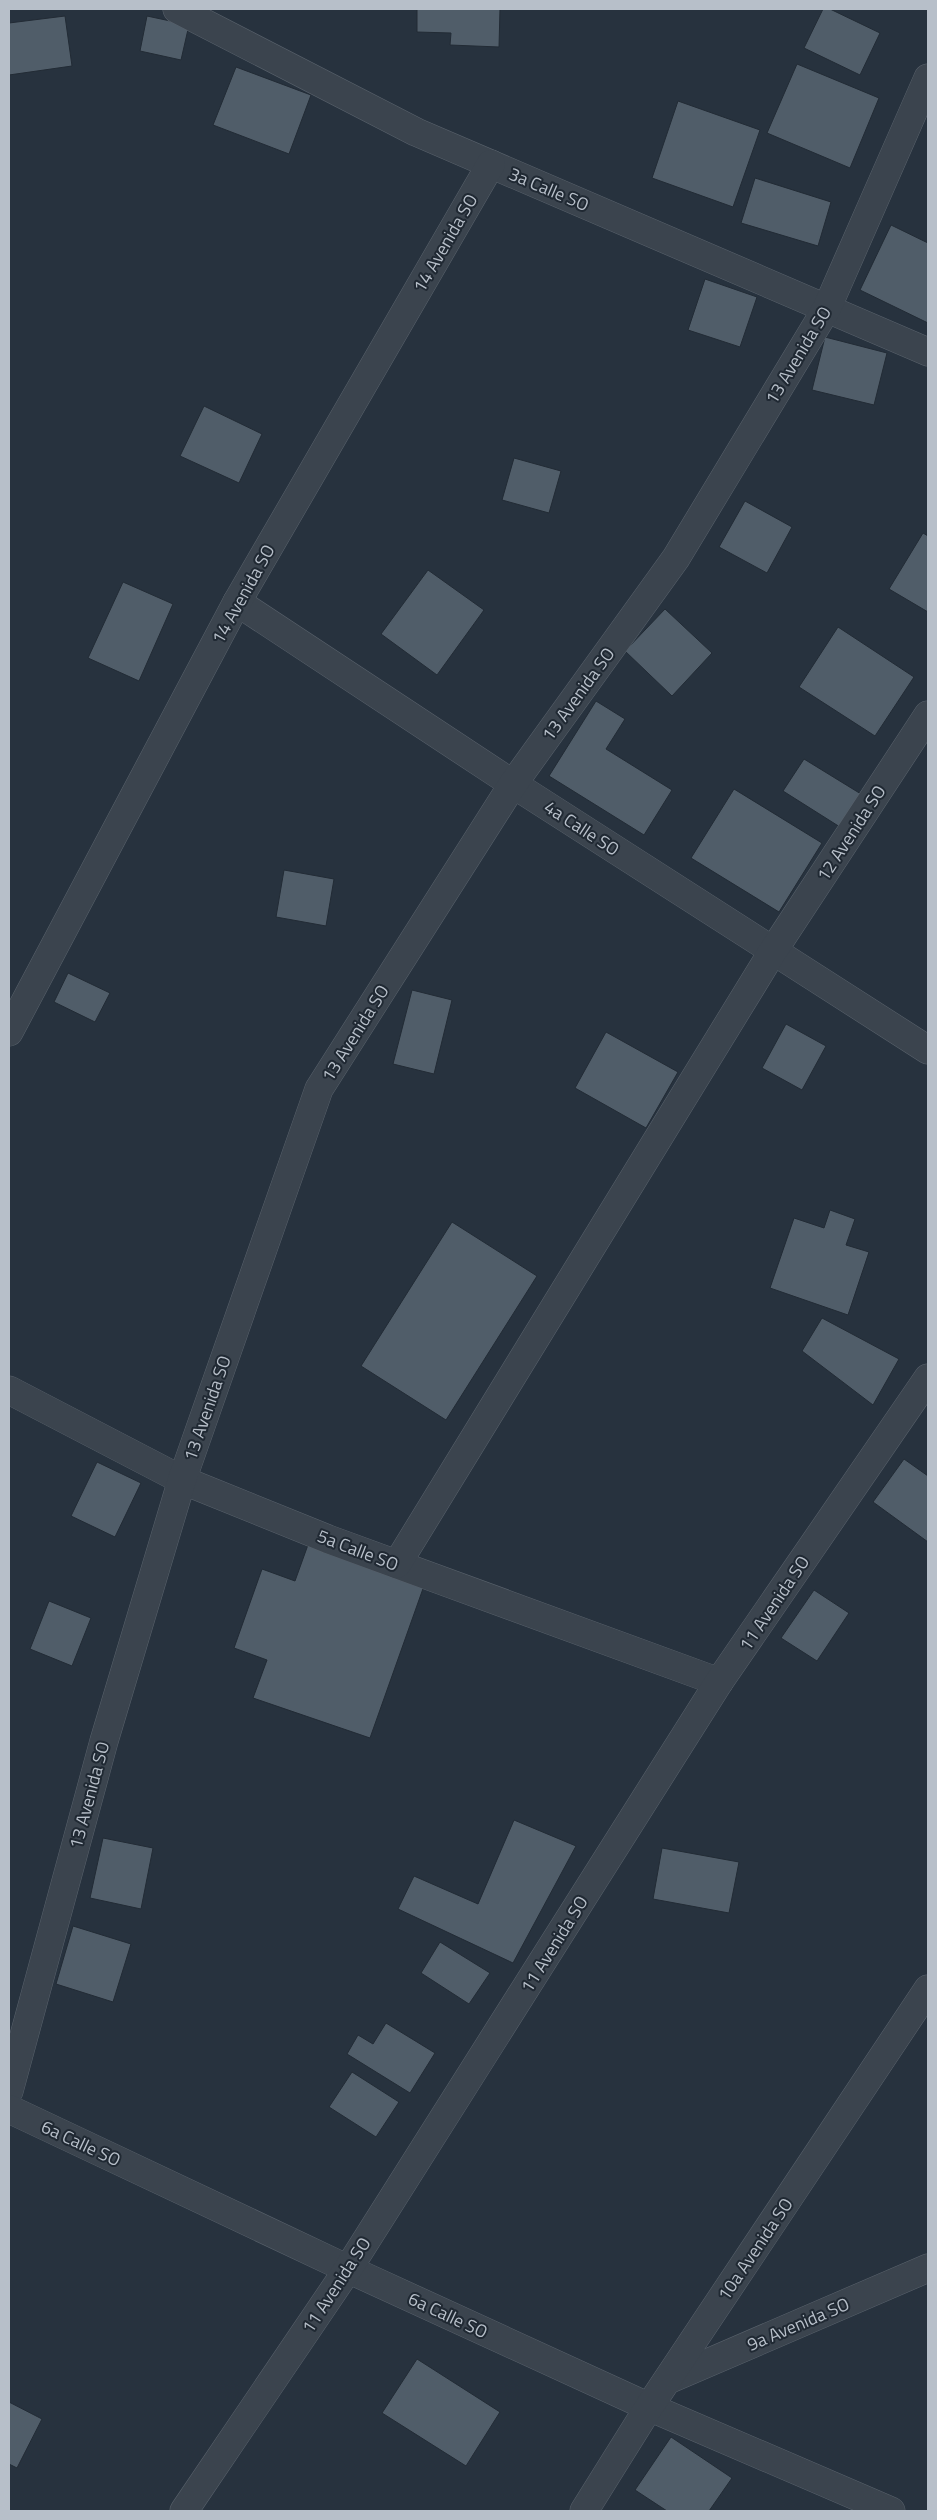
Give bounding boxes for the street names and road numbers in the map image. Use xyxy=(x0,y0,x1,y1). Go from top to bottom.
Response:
street label: 3a Calle SO xyxy=(505,160,593,218)
street label: 14 Avenida SO xyxy=(406,189,484,297)
street label: 13 Avenida SO xyxy=(758,301,838,409)
street label: 14 Avenida SO xyxy=(205,539,281,649)
street label: 13 Avenida SO xyxy=(535,642,621,746)
street label: 12 Avenida SO xyxy=(810,780,892,886)
street label: 4a Calle SO xyxy=(539,794,625,862)
street label: 13 Avenida SO xyxy=(314,979,396,1087)
street label: 13 Avenida SO xyxy=(176,1352,238,1464)
street label: 5a Calle SO xyxy=(314,1522,402,1578)
street label: 11 Avenida SO xyxy=(732,1550,816,1656)
street label: 13 Avenida SO xyxy=(62,1738,116,1852)
street label: 11 Avenida SO xyxy=(513,1890,595,1998)
street label: 6a Calle SO xyxy=(37,2113,125,2173)
street label: 10a Avenida SO xyxy=(711,2192,799,2306)
street label: 11 Avenida SO xyxy=(295,2232,377,2338)
street label: 6a Calle SO xyxy=(404,2285,492,2345)
street label: 9a Avenida SO xyxy=(743,2290,853,2358)

